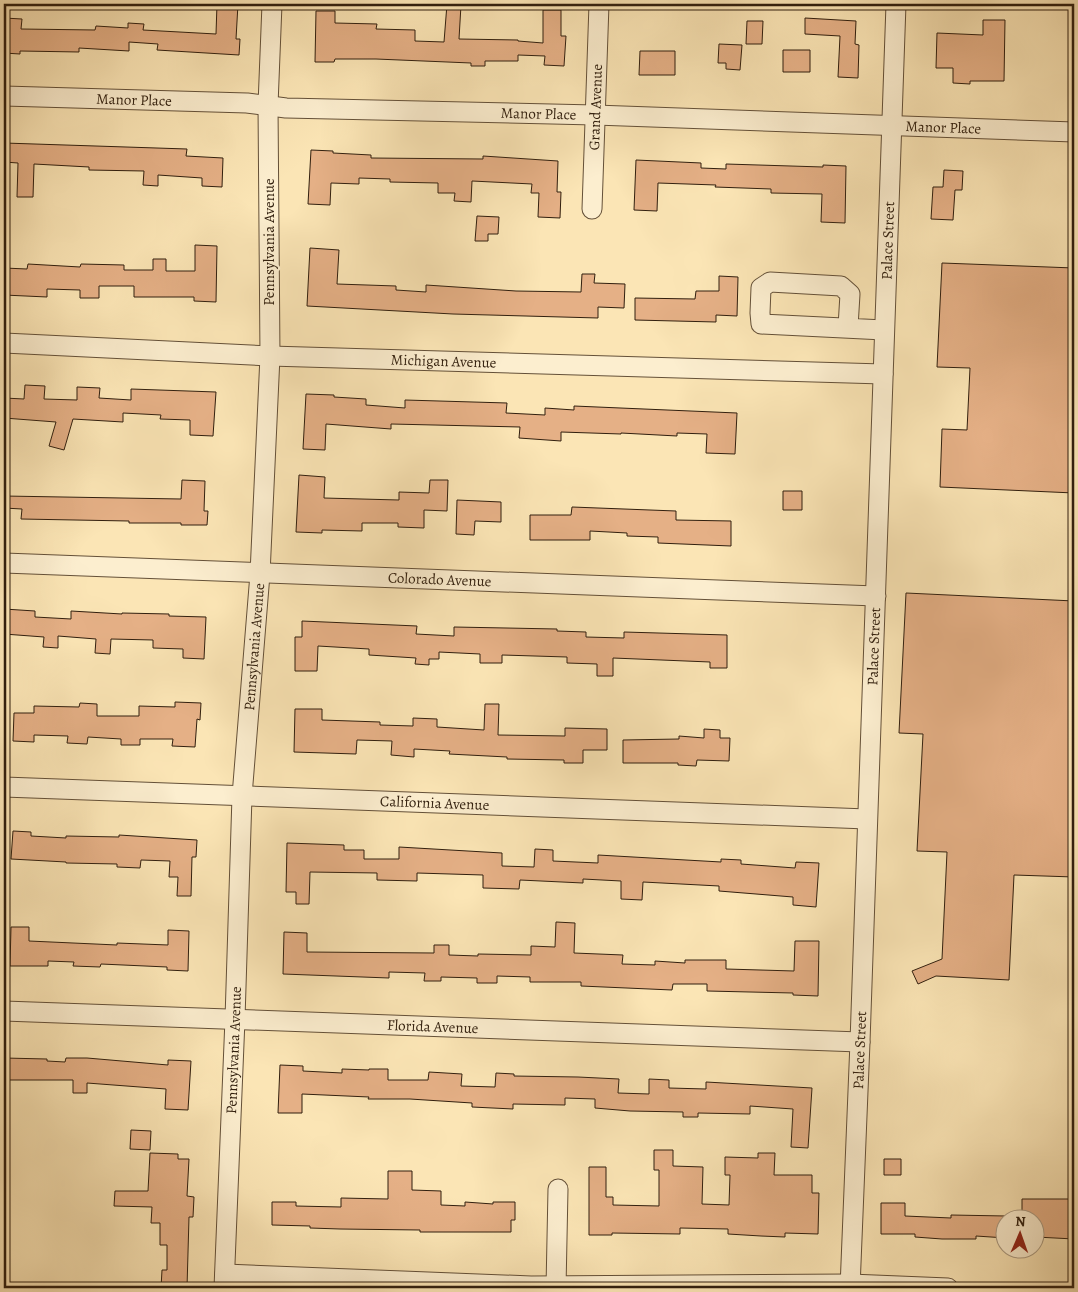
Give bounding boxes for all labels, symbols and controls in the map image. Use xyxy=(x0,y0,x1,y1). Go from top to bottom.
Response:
street label: Grand Avenue xyxy=(584,63,607,151)
street label: Manor Place xyxy=(96,89,172,111)
street label: Manor Place xyxy=(500,103,577,125)
street label: Manor Place xyxy=(905,116,982,139)
street label: Pennsylvania Avenue xyxy=(259,178,279,306)
street label: Palace Street xyxy=(876,201,899,280)
street label: Michigan Avenue xyxy=(390,350,497,373)
street label: Colorado Avenue xyxy=(388,568,492,591)
street label: Pennsylvania Avenue xyxy=(239,582,269,711)
street label: Palace Street xyxy=(862,607,885,686)
street label: California Avenue xyxy=(380,791,490,815)
street label: Pennsylvania Avenue xyxy=(221,986,246,1114)
street label: Palace Street xyxy=(848,1011,871,1090)
street label: Florida Avenue xyxy=(387,1015,479,1038)
north arrow xyxy=(996,1210,1046,1260)
text: N xyxy=(1015,1212,1026,1231)

